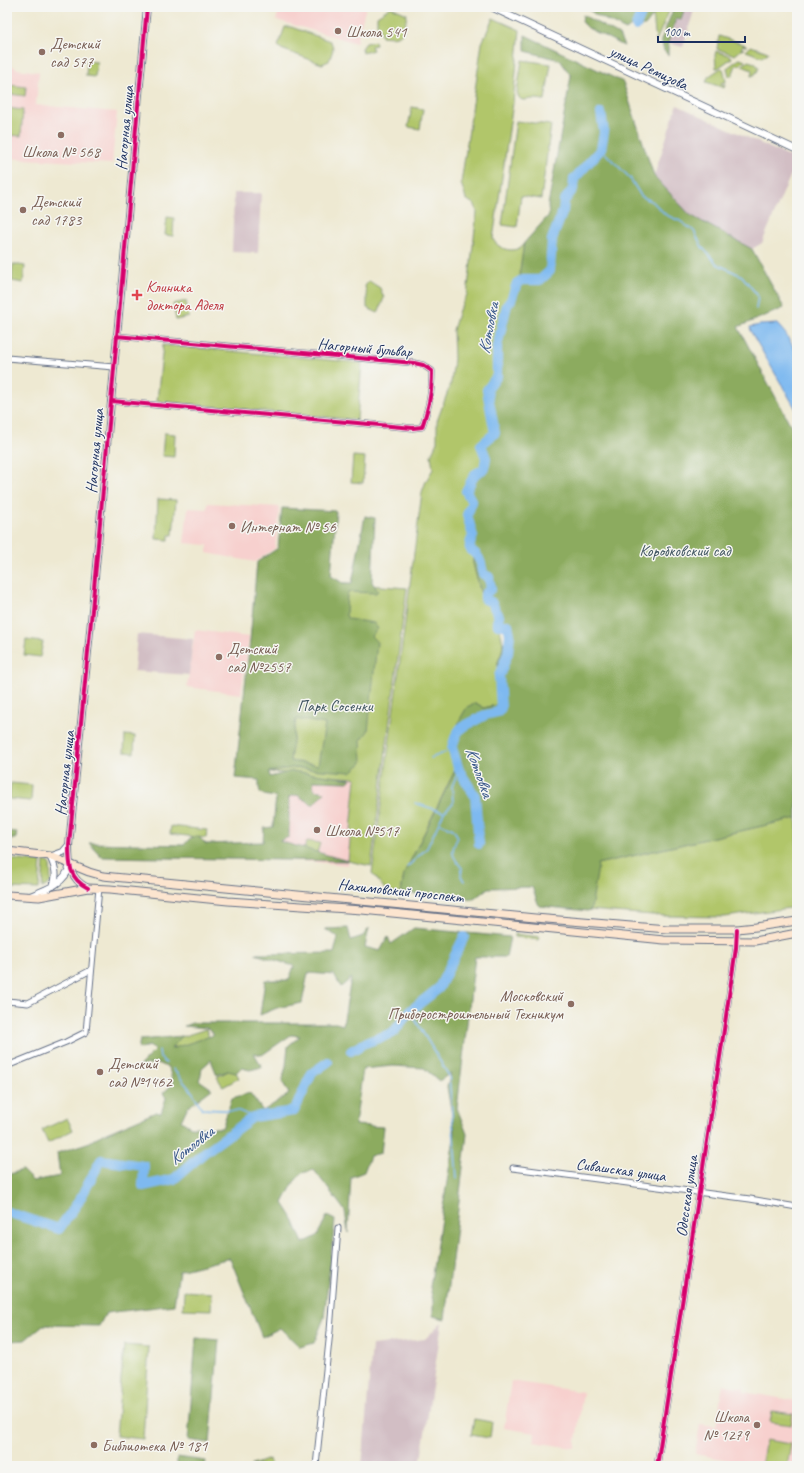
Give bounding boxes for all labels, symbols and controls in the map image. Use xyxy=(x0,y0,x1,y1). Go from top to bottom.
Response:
scale bar xyxy=(658,18,745,44)
place label: Школа 541 xyxy=(346,22,408,42)
text: 100 m xyxy=(664,24,691,40)
marker: Школа 541 xyxy=(333,26,343,36)
place label: Детский сад 577 xyxy=(50,34,101,72)
street label: улица Ремизова xyxy=(605,41,692,95)
marker: Детский сад 577 xyxy=(37,47,47,57)
street label: Нагорная улица xyxy=(111,84,139,171)
marker: Школа № 568 xyxy=(56,130,66,140)
place label: Школа № 568 xyxy=(22,142,102,162)
place label: Детский сад 1783 xyxy=(31,192,83,230)
marker: Детский сад 1783 xyxy=(18,205,28,215)
place label: Клиника доктора Аделя xyxy=(146,277,224,315)
marker: Клиника доктора Аделя xyxy=(131,289,143,301)
water label: Котловка xyxy=(473,299,504,355)
street label: Нагорный бульвар xyxy=(317,334,414,362)
street label: Нагорная улица xyxy=(81,407,109,494)
place label: Интернат № 56 xyxy=(240,517,337,537)
marker: Интернат № 56 xyxy=(227,521,237,531)
park label: Коробковский сад xyxy=(640,541,732,561)
place label: Детский сад №2557 xyxy=(227,639,291,677)
marker: Детский сад №2557 xyxy=(214,652,224,662)
park label: Парк Сосенки xyxy=(297,696,374,716)
street label: Нагорная улица xyxy=(51,729,79,816)
water label: Котловка xyxy=(461,744,499,802)
place label: Школа №517 xyxy=(325,821,400,841)
marker: Школа №517 xyxy=(312,825,322,835)
street label: Нахимовский проспект xyxy=(337,874,466,908)
place label: Московский Приборостроительный Техникум xyxy=(388,986,564,1024)
marker: Московский Приборостроительный Техникум xyxy=(566,999,576,1009)
place label: Детский сад №1462 xyxy=(108,1054,173,1092)
marker: Детский сад №1462 xyxy=(95,1067,105,1077)
water label: Котловка xyxy=(165,1120,220,1170)
street label: Одесская улица xyxy=(671,1153,703,1238)
street label: Сивашская улица xyxy=(575,1154,668,1186)
place label: Школа № 1279 xyxy=(703,1407,751,1445)
marker: Школа № 1279 xyxy=(752,1420,762,1430)
place label: Библиотека № 181 xyxy=(102,1436,208,1456)
marker: Библиотека № 181 xyxy=(89,1440,99,1450)

